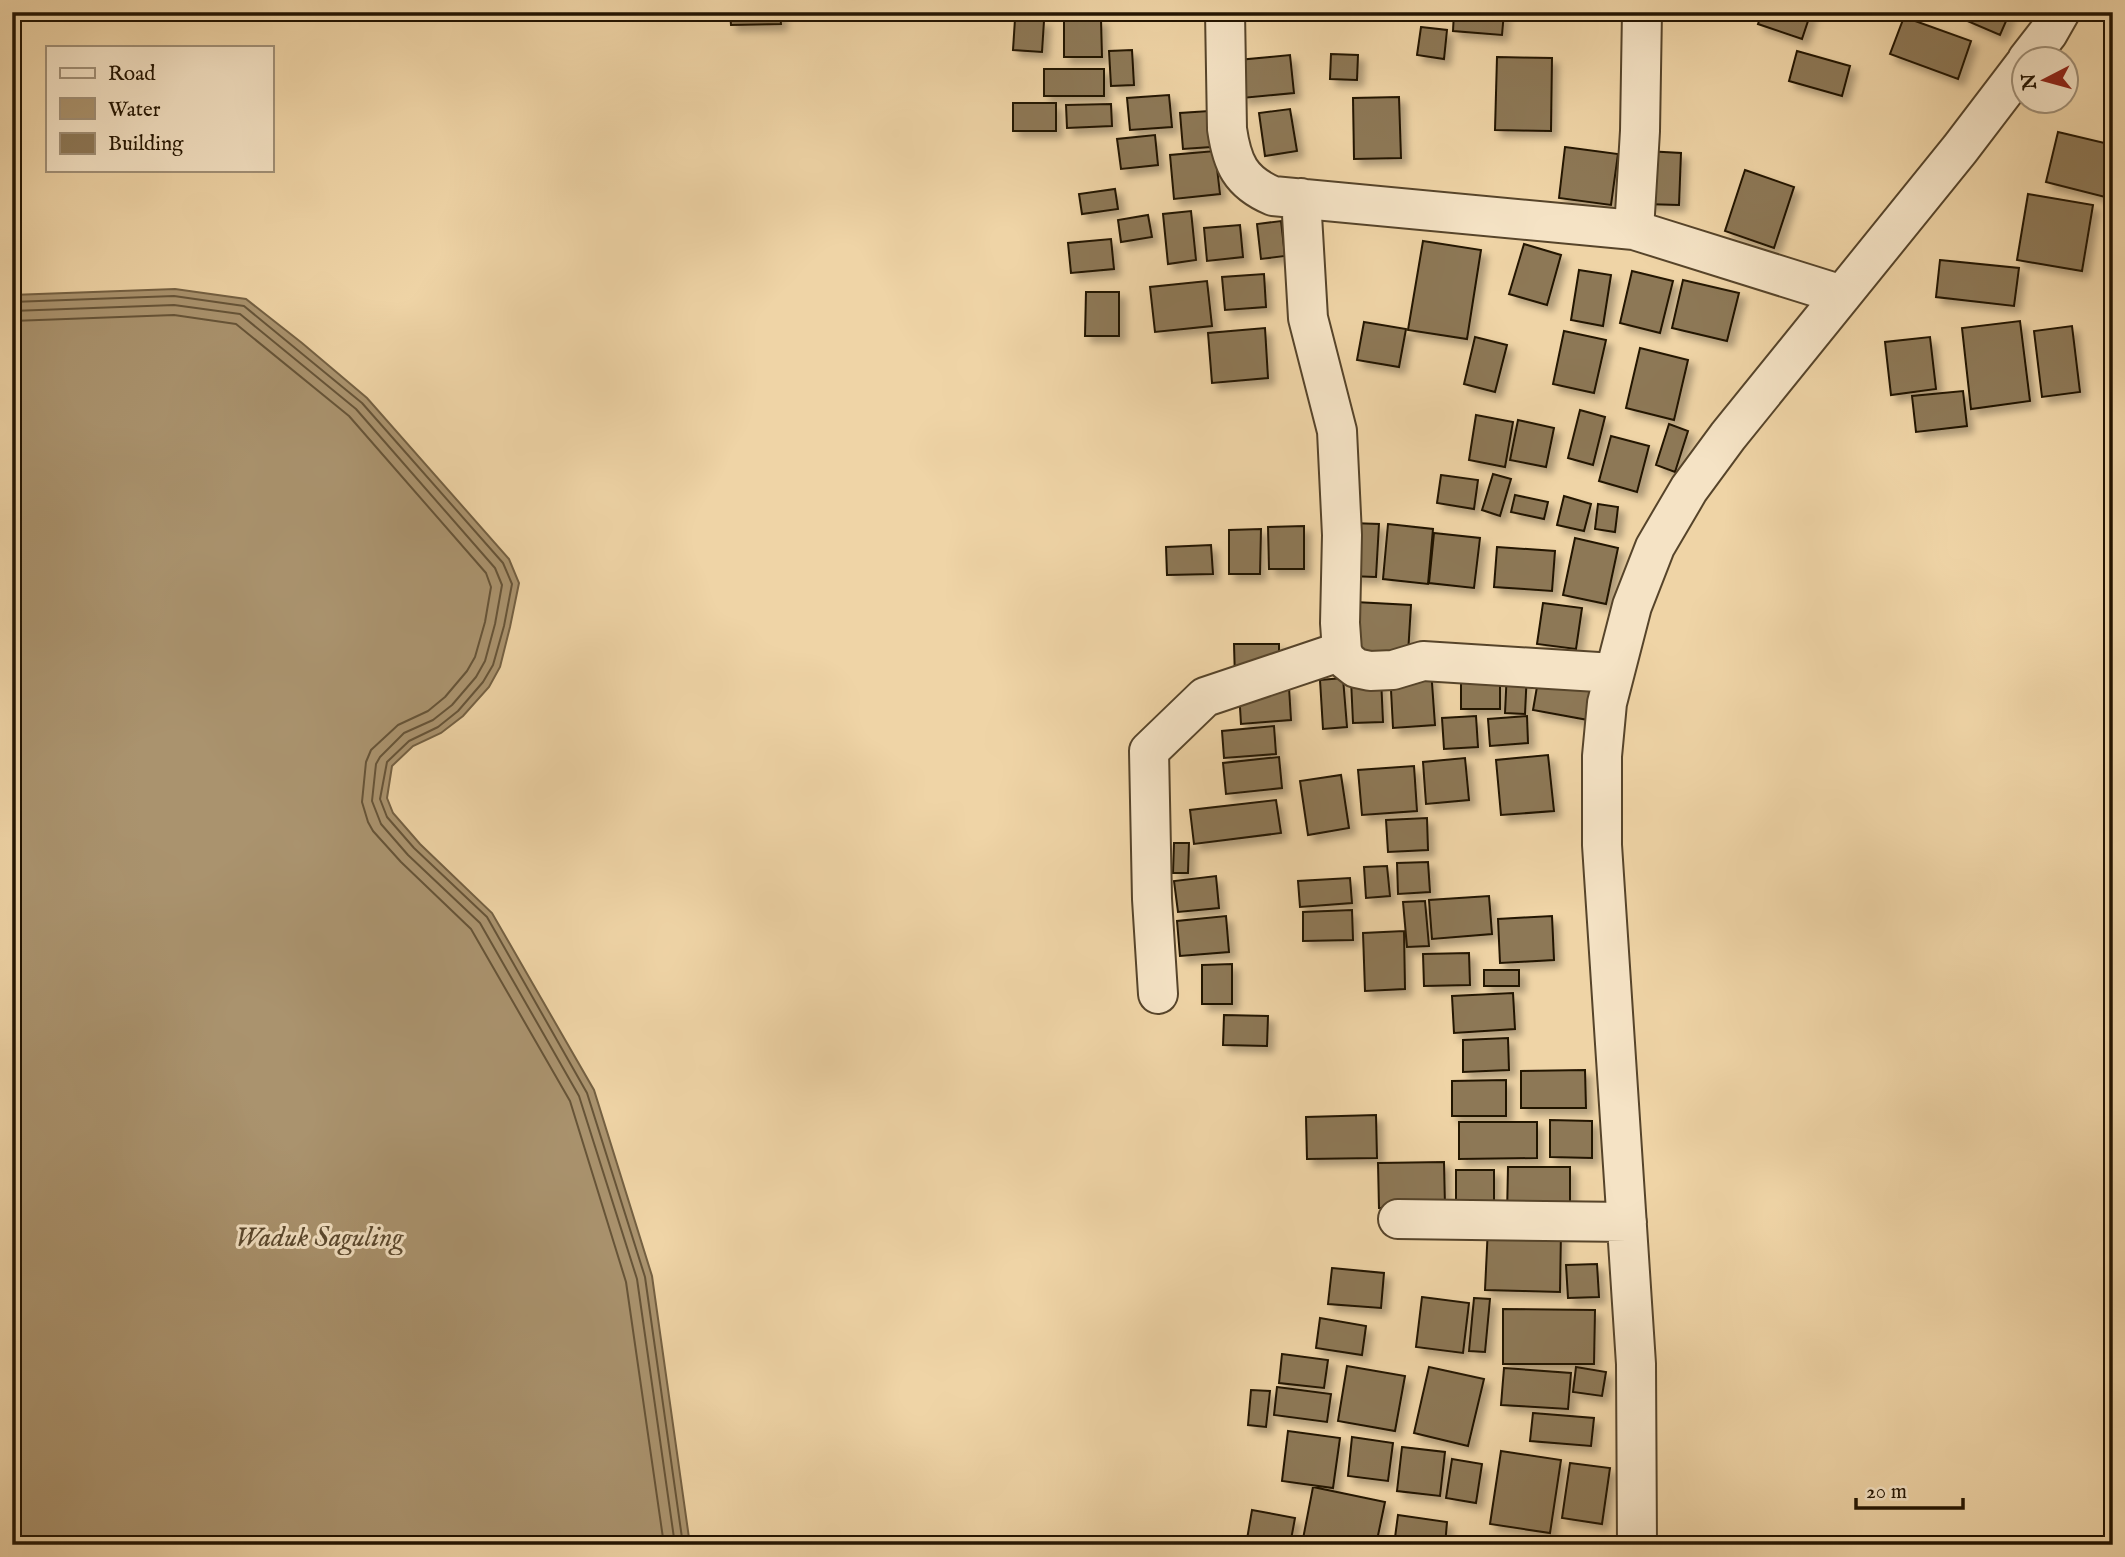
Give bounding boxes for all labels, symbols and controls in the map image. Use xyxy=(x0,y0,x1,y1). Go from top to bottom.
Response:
legend xyxy=(46,46,273,172)
north arrow xyxy=(2010,46,2080,116)
text: Road xyxy=(108,61,156,88)
text: N xyxy=(2017,72,2043,92)
text: Water xyxy=(108,97,161,124)
text: Building xyxy=(108,131,184,158)
water label: Waduk Saguling xyxy=(235,1221,404,1256)
scale bar xyxy=(1856,1466,1962,1510)
text: 20 m xyxy=(1866,1479,1907,1506)

